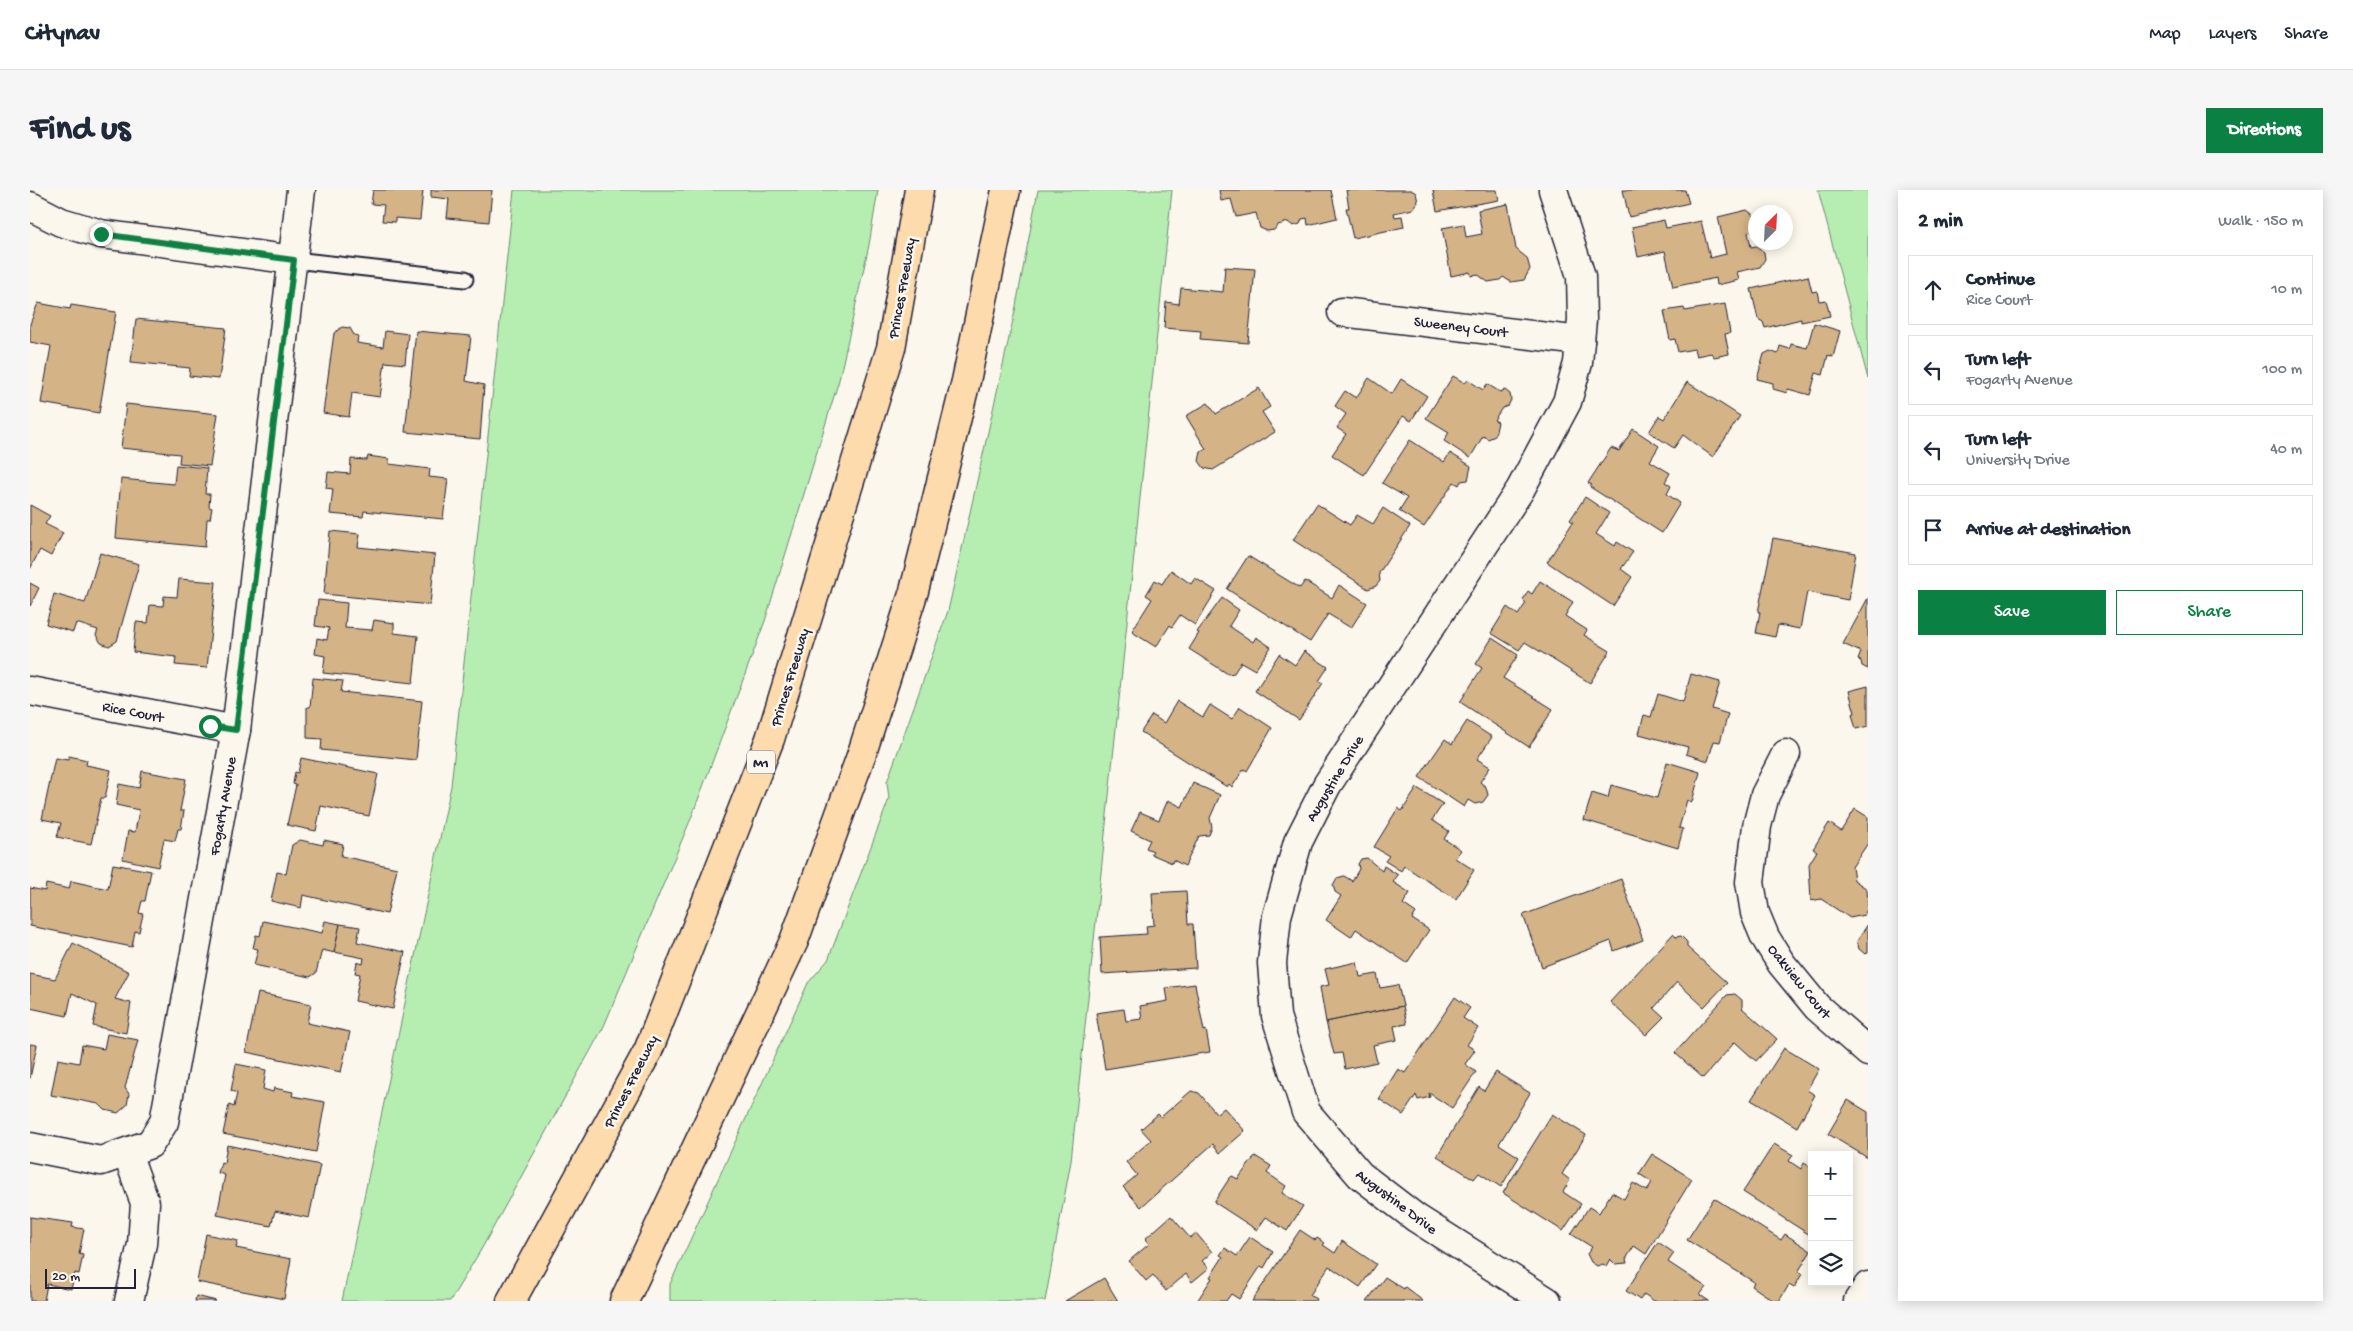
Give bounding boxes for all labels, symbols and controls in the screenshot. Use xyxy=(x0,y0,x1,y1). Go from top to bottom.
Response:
text: Citynav xyxy=(25,20,100,49)
text: Map xyxy=(2149,24,2181,45)
text: Layers xyxy=(2209,24,2256,45)
text: Share xyxy=(2284,24,2328,45)
button: Directions xyxy=(2206,108,2323,153)
text: Find us xyxy=(30,110,130,151)
north arrow xyxy=(1748,205,1793,250)
text: 2 min xyxy=(1918,210,1963,235)
text: Walk · 150 m xyxy=(2218,213,2303,232)
route end xyxy=(90,223,113,246)
street label: Princes Freeway xyxy=(885,236,921,341)
text: Continue xyxy=(1966,269,2035,292)
icon: ahead xyxy=(1919,276,1947,304)
text: 10 m xyxy=(2271,281,2302,300)
text: Rice Court xyxy=(1966,292,2032,311)
street label: Sweeney Court xyxy=(1413,313,1510,343)
text: Turn left xyxy=(1966,349,2030,372)
icon: left xyxy=(1919,356,1947,384)
text: 100 m xyxy=(2262,361,2302,380)
text: Fogarty Avenue xyxy=(1966,372,2072,391)
text: Turn left xyxy=(1966,429,2030,452)
icon: left xyxy=(1919,436,1947,464)
text: 40 m xyxy=(2270,441,2302,460)
text: University Drive xyxy=(1966,452,2070,471)
icon: arrive xyxy=(1919,516,1947,544)
text: Arrive at destination xyxy=(1966,519,2130,542)
button: Save xyxy=(1918,590,2106,635)
button: Share xyxy=(2116,590,2303,635)
street label: Princes Freeway xyxy=(767,626,815,730)
street label: Rice Court xyxy=(101,698,167,728)
route start xyxy=(199,715,222,738)
street label: Augustine Drive xyxy=(1303,732,1369,825)
road number: M1 xyxy=(747,750,775,774)
street label: Fogarty Avenue xyxy=(206,755,242,858)
street label: Oakview Court xyxy=(1763,941,1835,1025)
street label: Princes Freeway xyxy=(600,1032,663,1132)
map controls xyxy=(1808,1151,1853,1286)
button: + xyxy=(1808,1151,1853,1196)
street label: Augustine Drive xyxy=(1351,1166,1440,1239)
button: − xyxy=(1808,1196,1853,1241)
button: layers xyxy=(1808,1241,1853,1286)
scale bar xyxy=(45,1266,136,1289)
text: 20 m xyxy=(52,1269,80,1286)

